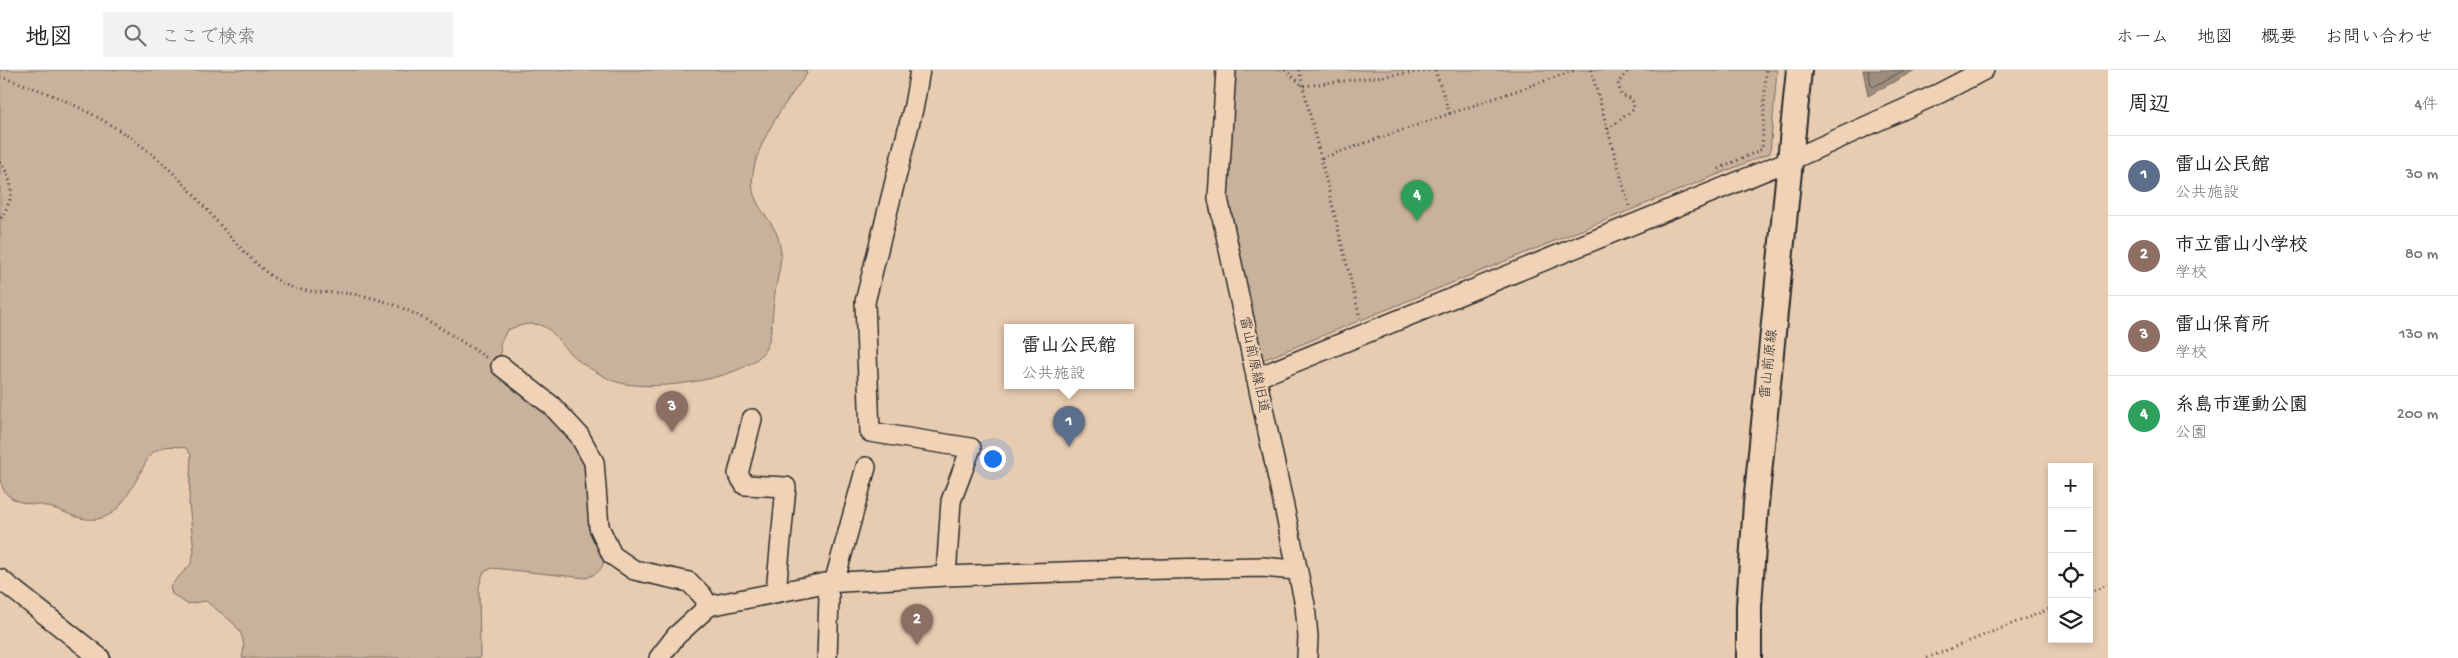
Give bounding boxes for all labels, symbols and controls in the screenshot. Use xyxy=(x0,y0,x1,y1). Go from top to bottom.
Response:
search box xyxy=(103,12,453,57)
icon: search xyxy=(121,21,149,49)
text: 地図 xyxy=(25,25,73,54)
text: ここで検索 xyxy=(161,27,256,50)
text: ホーム xyxy=(2116,28,2169,49)
text: 地図 xyxy=(2197,28,2233,49)
text: 概要 xyxy=(2261,28,2297,49)
text: お問い合わせ xyxy=(2325,28,2433,49)
text: 周辺 xyxy=(2128,94,2170,119)
text: 4件 xyxy=(2414,97,2438,116)
text: 雷山公民館 xyxy=(2175,155,2270,178)
text: 1 xyxy=(2141,166,2147,185)
text: 30 m xyxy=(2405,166,2438,185)
pin: 4 xyxy=(1401,180,1433,221)
text: 公共施設 xyxy=(2175,185,2239,204)
text: 市立雷山小学校 xyxy=(2175,235,2308,258)
text: 2 xyxy=(2140,246,2148,265)
text: 80 m xyxy=(2405,246,2438,265)
text: 学校 xyxy=(2175,265,2207,284)
street label: 雷山前原線旧道 xyxy=(1234,315,1272,415)
text: 雷山保育所 xyxy=(2175,315,2270,338)
popup xyxy=(1004,324,1134,389)
text: 3 xyxy=(2140,326,2148,345)
text: 130 m xyxy=(2399,326,2438,345)
street label: 雷山前原線 xyxy=(1758,328,1782,400)
text: 雷山公民館 xyxy=(1021,336,1117,359)
text: 学校 xyxy=(2175,345,2207,364)
text: 公共施設 xyxy=(1021,366,1086,385)
pin: 3 xyxy=(656,391,688,432)
text: 糸島市運動公園 xyxy=(2175,395,2308,418)
pin: 1 xyxy=(1053,406,1085,447)
text: 4 xyxy=(2140,406,2148,425)
text: 200 m xyxy=(2397,406,2438,425)
text: 公園 xyxy=(2175,425,2207,444)
your location xyxy=(980,446,1006,472)
map controls xyxy=(2048,463,2093,643)
button: + xyxy=(2048,463,2093,508)
button: − xyxy=(2048,508,2093,553)
button: locate xyxy=(2048,553,2093,598)
button: layers xyxy=(2048,598,2093,643)
pin: 2 xyxy=(901,604,933,645)

